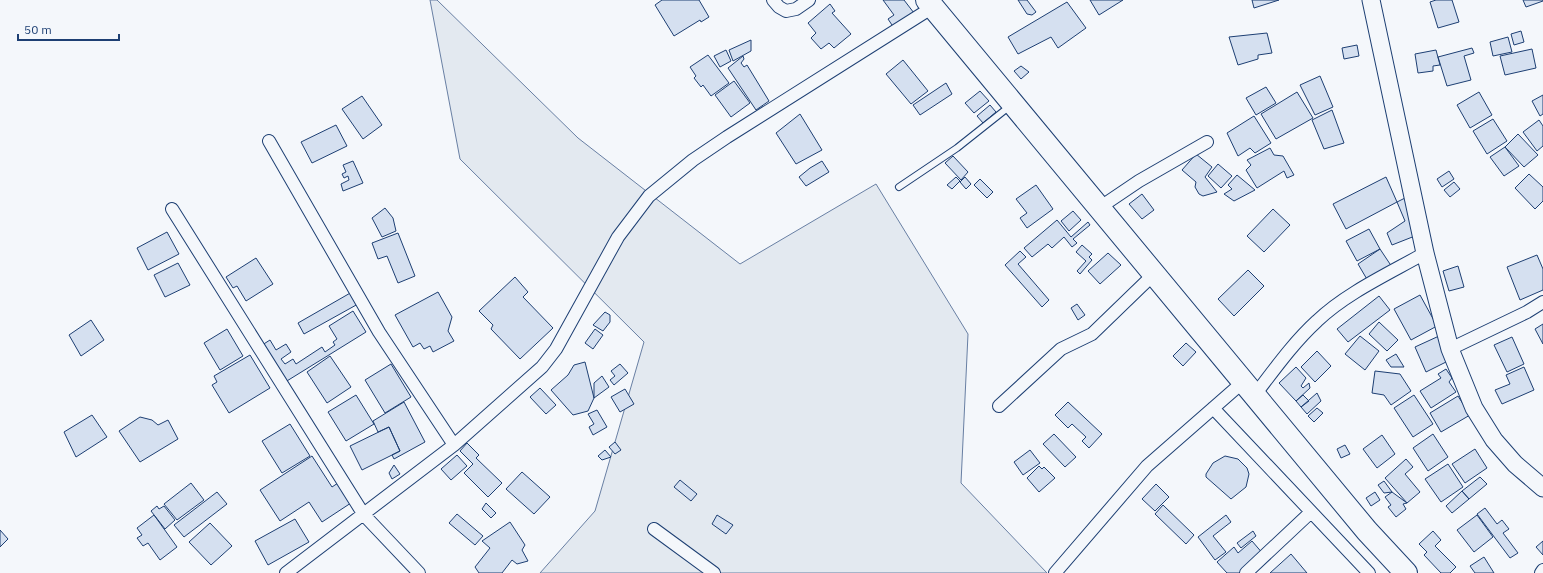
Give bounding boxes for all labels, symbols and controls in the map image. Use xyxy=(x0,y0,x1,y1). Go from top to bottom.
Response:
scale bar xyxy=(18,16,119,42)
text: 50 m xyxy=(24,22,52,37)

